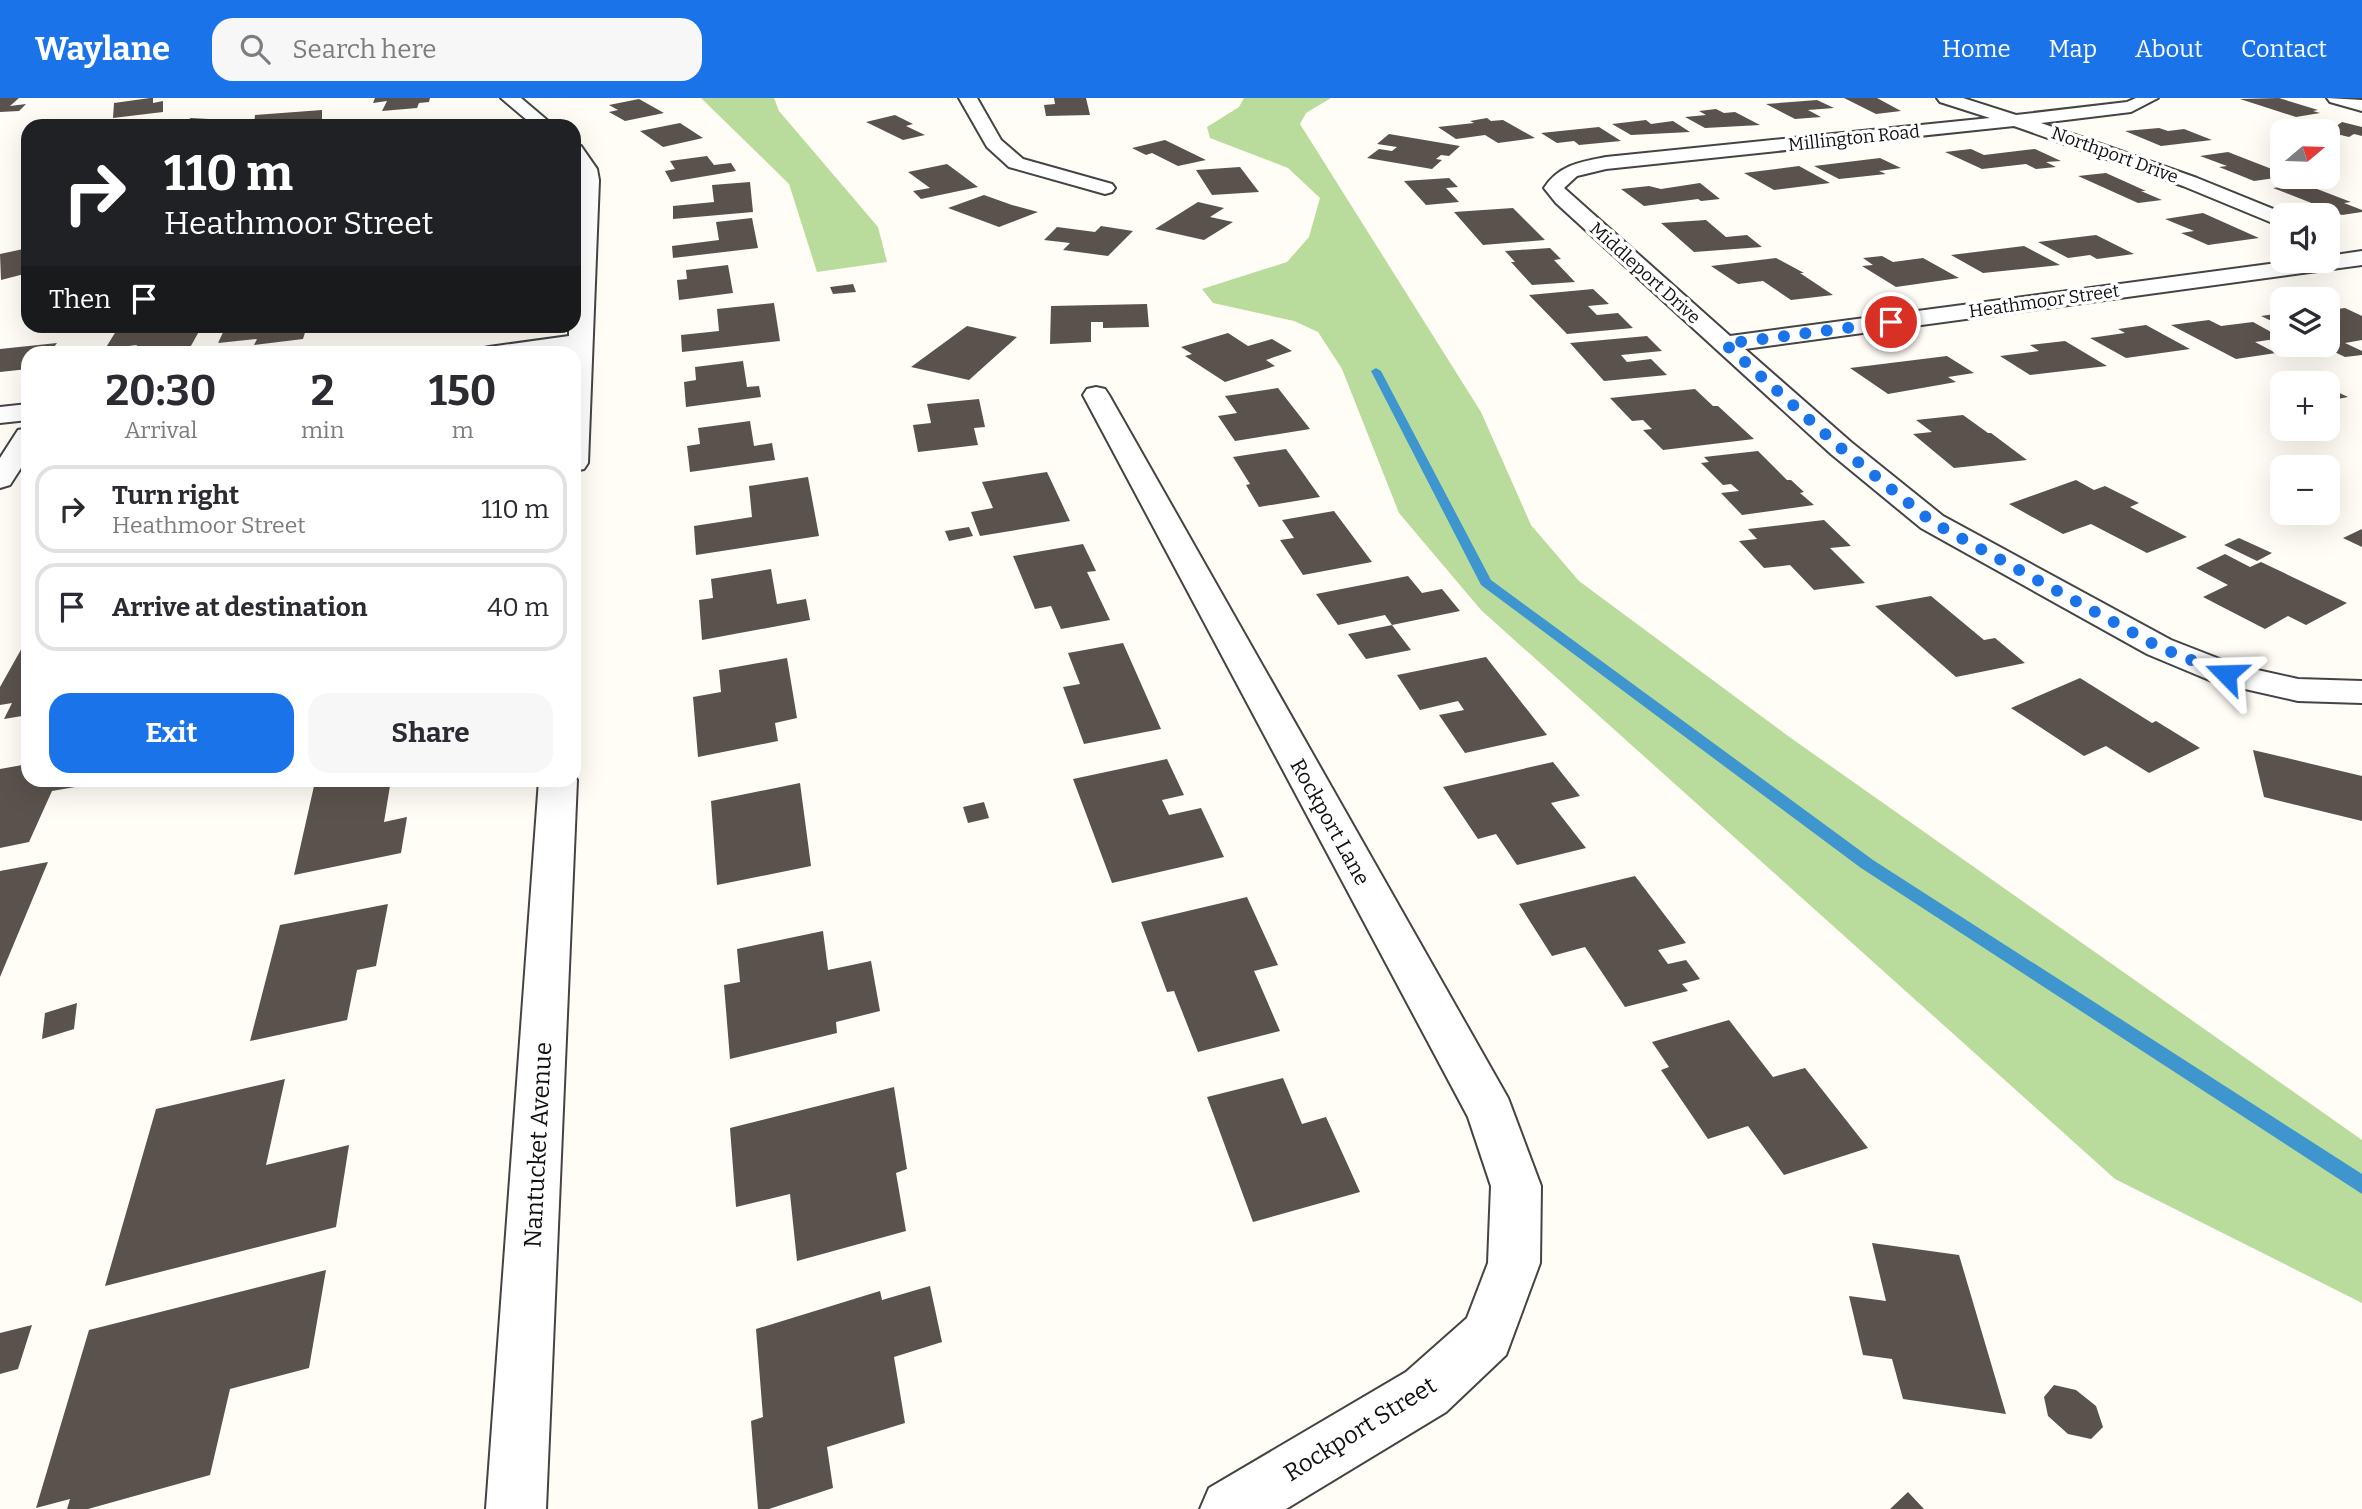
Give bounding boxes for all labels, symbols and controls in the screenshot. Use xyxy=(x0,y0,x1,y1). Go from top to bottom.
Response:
search box xyxy=(212,18,702,81)
text: Waylane xyxy=(35,29,170,69)
icon: search xyxy=(236,30,274,68)
text: Search here xyxy=(292,34,437,65)
text: Home xyxy=(1942,35,2011,63)
text: Map xyxy=(2049,35,2097,63)
text: About xyxy=(2135,35,2203,63)
text: Contact xyxy=(2241,35,2327,63)
north arrow xyxy=(2270,119,2340,189)
map controls xyxy=(2270,119,2340,525)
street label: Millington Road xyxy=(1787,120,1921,156)
street label: Northport Drive xyxy=(2049,122,2181,188)
text: 110 m xyxy=(164,144,293,203)
icon: right xyxy=(49,147,140,238)
button: sound xyxy=(2270,203,2340,273)
text: Heathmoor Street xyxy=(164,204,433,242)
street label: Middleport Drive xyxy=(1585,218,1705,328)
street label: Heathmoor Street xyxy=(1967,279,2121,322)
icon: arrive xyxy=(125,280,163,318)
text: Then xyxy=(49,284,111,315)
button: layers xyxy=(2270,287,2340,357)
pin xyxy=(1861,292,1921,352)
icon: arrive xyxy=(1872,303,1910,341)
text: 20:30 xyxy=(105,366,216,416)
text: 2 xyxy=(311,366,334,416)
text: 150 xyxy=(429,366,497,416)
button: + xyxy=(2270,371,2340,441)
text: Arrival xyxy=(125,416,197,444)
text: min xyxy=(301,416,344,444)
text: m xyxy=(452,416,474,444)
button: − xyxy=(2270,455,2340,525)
text: Turn right xyxy=(112,480,239,511)
icon: right xyxy=(53,490,91,528)
text: 110 m xyxy=(481,494,549,525)
text: Heathmoor Street xyxy=(112,511,306,539)
icon: arrive xyxy=(53,588,91,626)
text: Arrive at destination xyxy=(112,592,367,623)
text: 40 m xyxy=(487,592,549,623)
position arrow xyxy=(2189,637,2263,711)
button: Exit xyxy=(49,693,294,773)
button: Share xyxy=(308,693,553,773)
street label: Rockport Lane xyxy=(1285,754,1375,890)
street label: Nantucket Avenue xyxy=(519,1041,557,1249)
street label: Rockport Street xyxy=(1279,1371,1442,1487)

